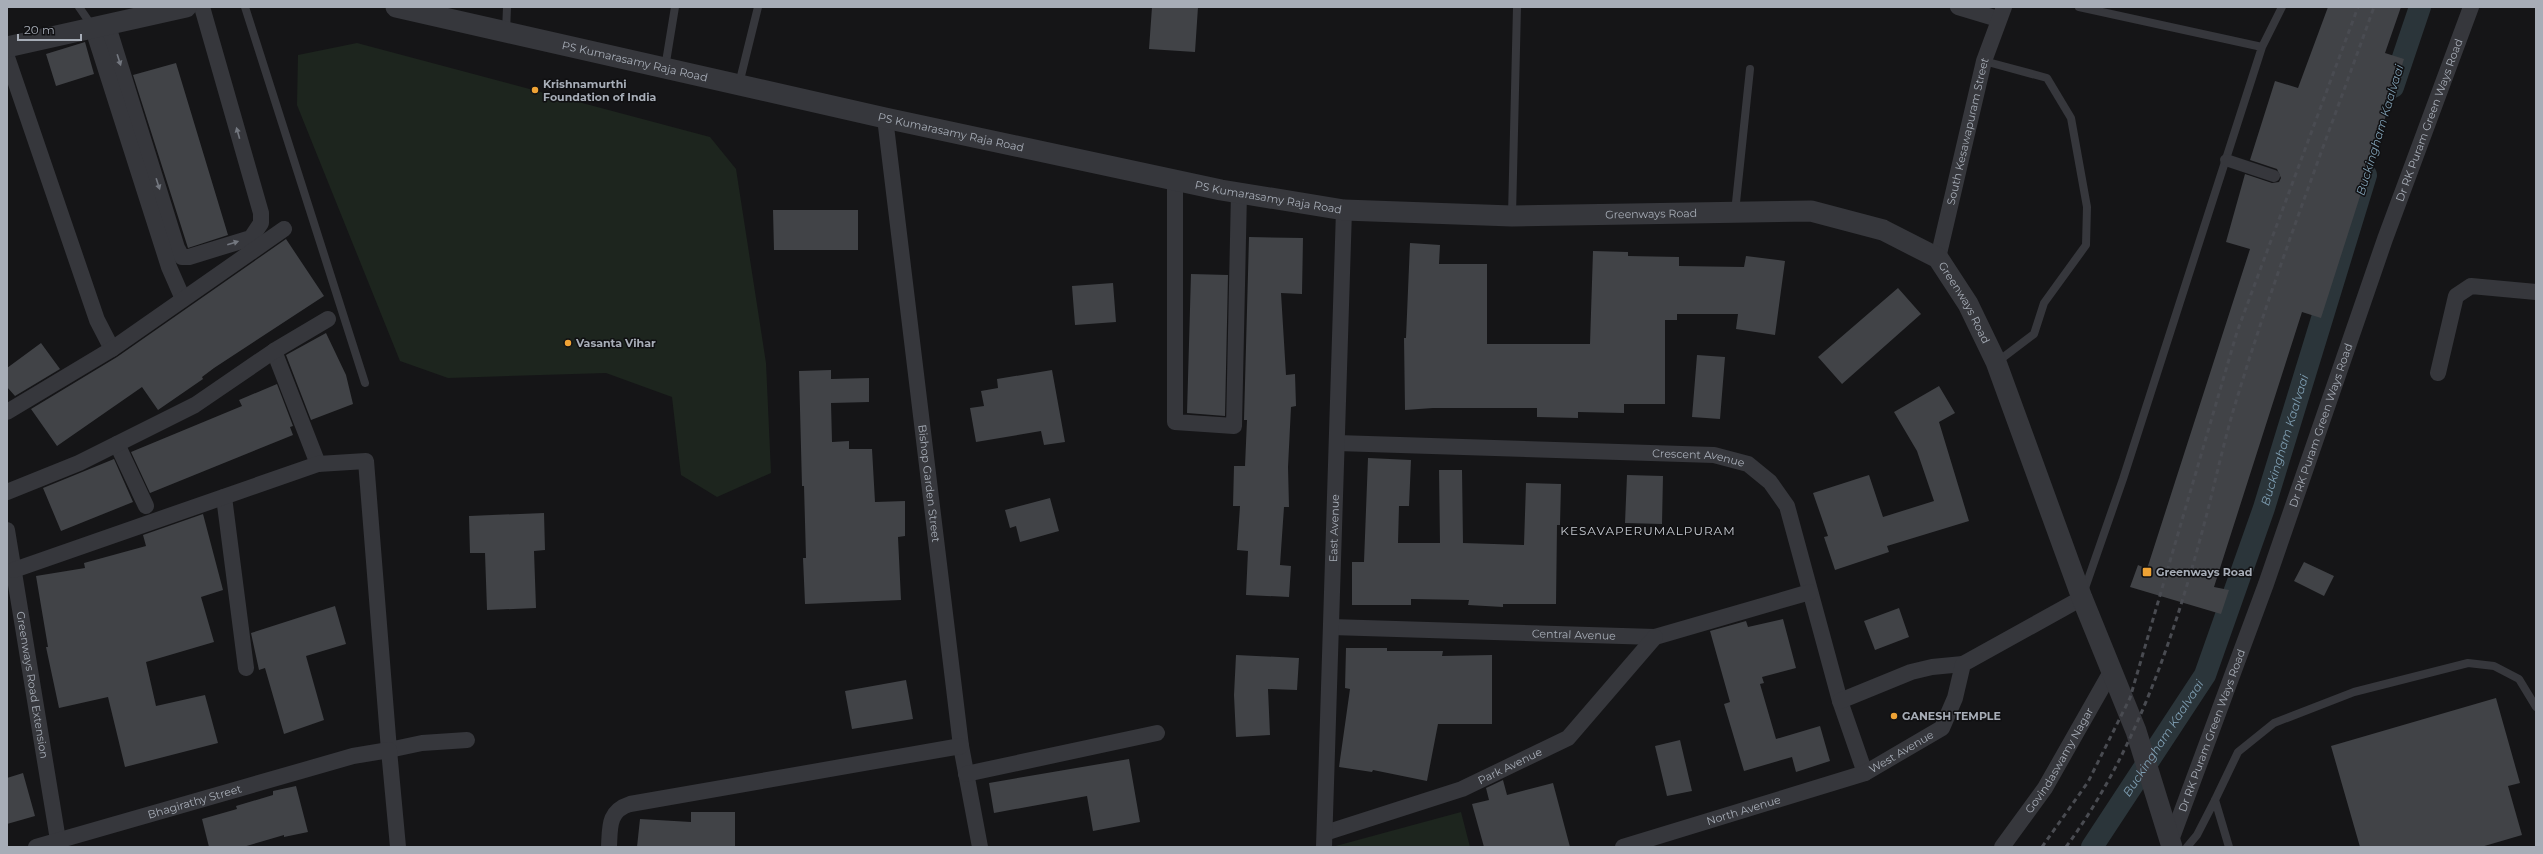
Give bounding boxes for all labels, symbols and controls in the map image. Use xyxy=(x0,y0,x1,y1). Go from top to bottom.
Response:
scale bar xyxy=(18,16,81,42)
text: 20 m xyxy=(24,22,55,37)
street label: Dr RK Puram Green Ways Road xyxy=(2393,37,2466,203)
street label: PS Kumarasamy Raja Road xyxy=(561,38,709,85)
one-way arrow xyxy=(116,54,122,66)
street label: South Kesawapuram Street xyxy=(1944,55,1992,207)
water label: Buckingham Kaalvaai xyxy=(2352,62,2407,197)
place label: Krishnamurthi Foundation of India xyxy=(543,77,656,104)
marker: Krishnamurthi Foundation of India xyxy=(530,85,540,95)
street label: PS Kumarasamy Raja Road xyxy=(877,110,1025,155)
one-way arrow xyxy=(235,127,241,139)
one-way arrow xyxy=(155,178,161,190)
street label: PS Kumarasamy Raja Road xyxy=(1194,178,1343,217)
street label: Greenways Road xyxy=(1605,206,1697,221)
one-way arrow xyxy=(228,240,240,246)
street label: Greenways Road xyxy=(1935,259,1993,346)
place label: Vasanta Vihar xyxy=(575,336,656,350)
marker: Vasanta Vihar xyxy=(563,338,573,348)
street label: Dr RK Puram Green Ways Road xyxy=(2286,341,2355,509)
water label: Buckingham Kaalvaai xyxy=(2257,372,2312,507)
street label: Bishop Garden Street xyxy=(915,424,943,543)
street label: Crescent Avenue xyxy=(1652,446,1747,470)
street label: East Avenue xyxy=(1326,494,1342,562)
district label: KESAVAPERUMALPURAM xyxy=(1560,523,1736,538)
place label: Greenways Road xyxy=(2156,565,2252,579)
marker: Greenways Road xyxy=(2141,566,2153,578)
street label: Greenways Road Extension xyxy=(13,610,52,760)
street label: Central Avenue xyxy=(1532,626,1616,643)
street label: Dr RK Puram Green Ways Road xyxy=(2175,647,2248,814)
water label: Buckingham Kaalvaai xyxy=(2119,676,2207,799)
street label: Govindaswamy Nagar xyxy=(2022,705,2096,816)
place label: GANESH TEMPLE xyxy=(1902,709,2001,723)
marker: GANESH TEMPLE xyxy=(1889,711,1899,721)
street label: West Avenue xyxy=(1866,727,1936,776)
street label: Park Avenue xyxy=(1475,744,1545,787)
street label: Bhagirathy Street xyxy=(146,781,244,822)
street label: North Avenue xyxy=(1705,792,1783,828)

